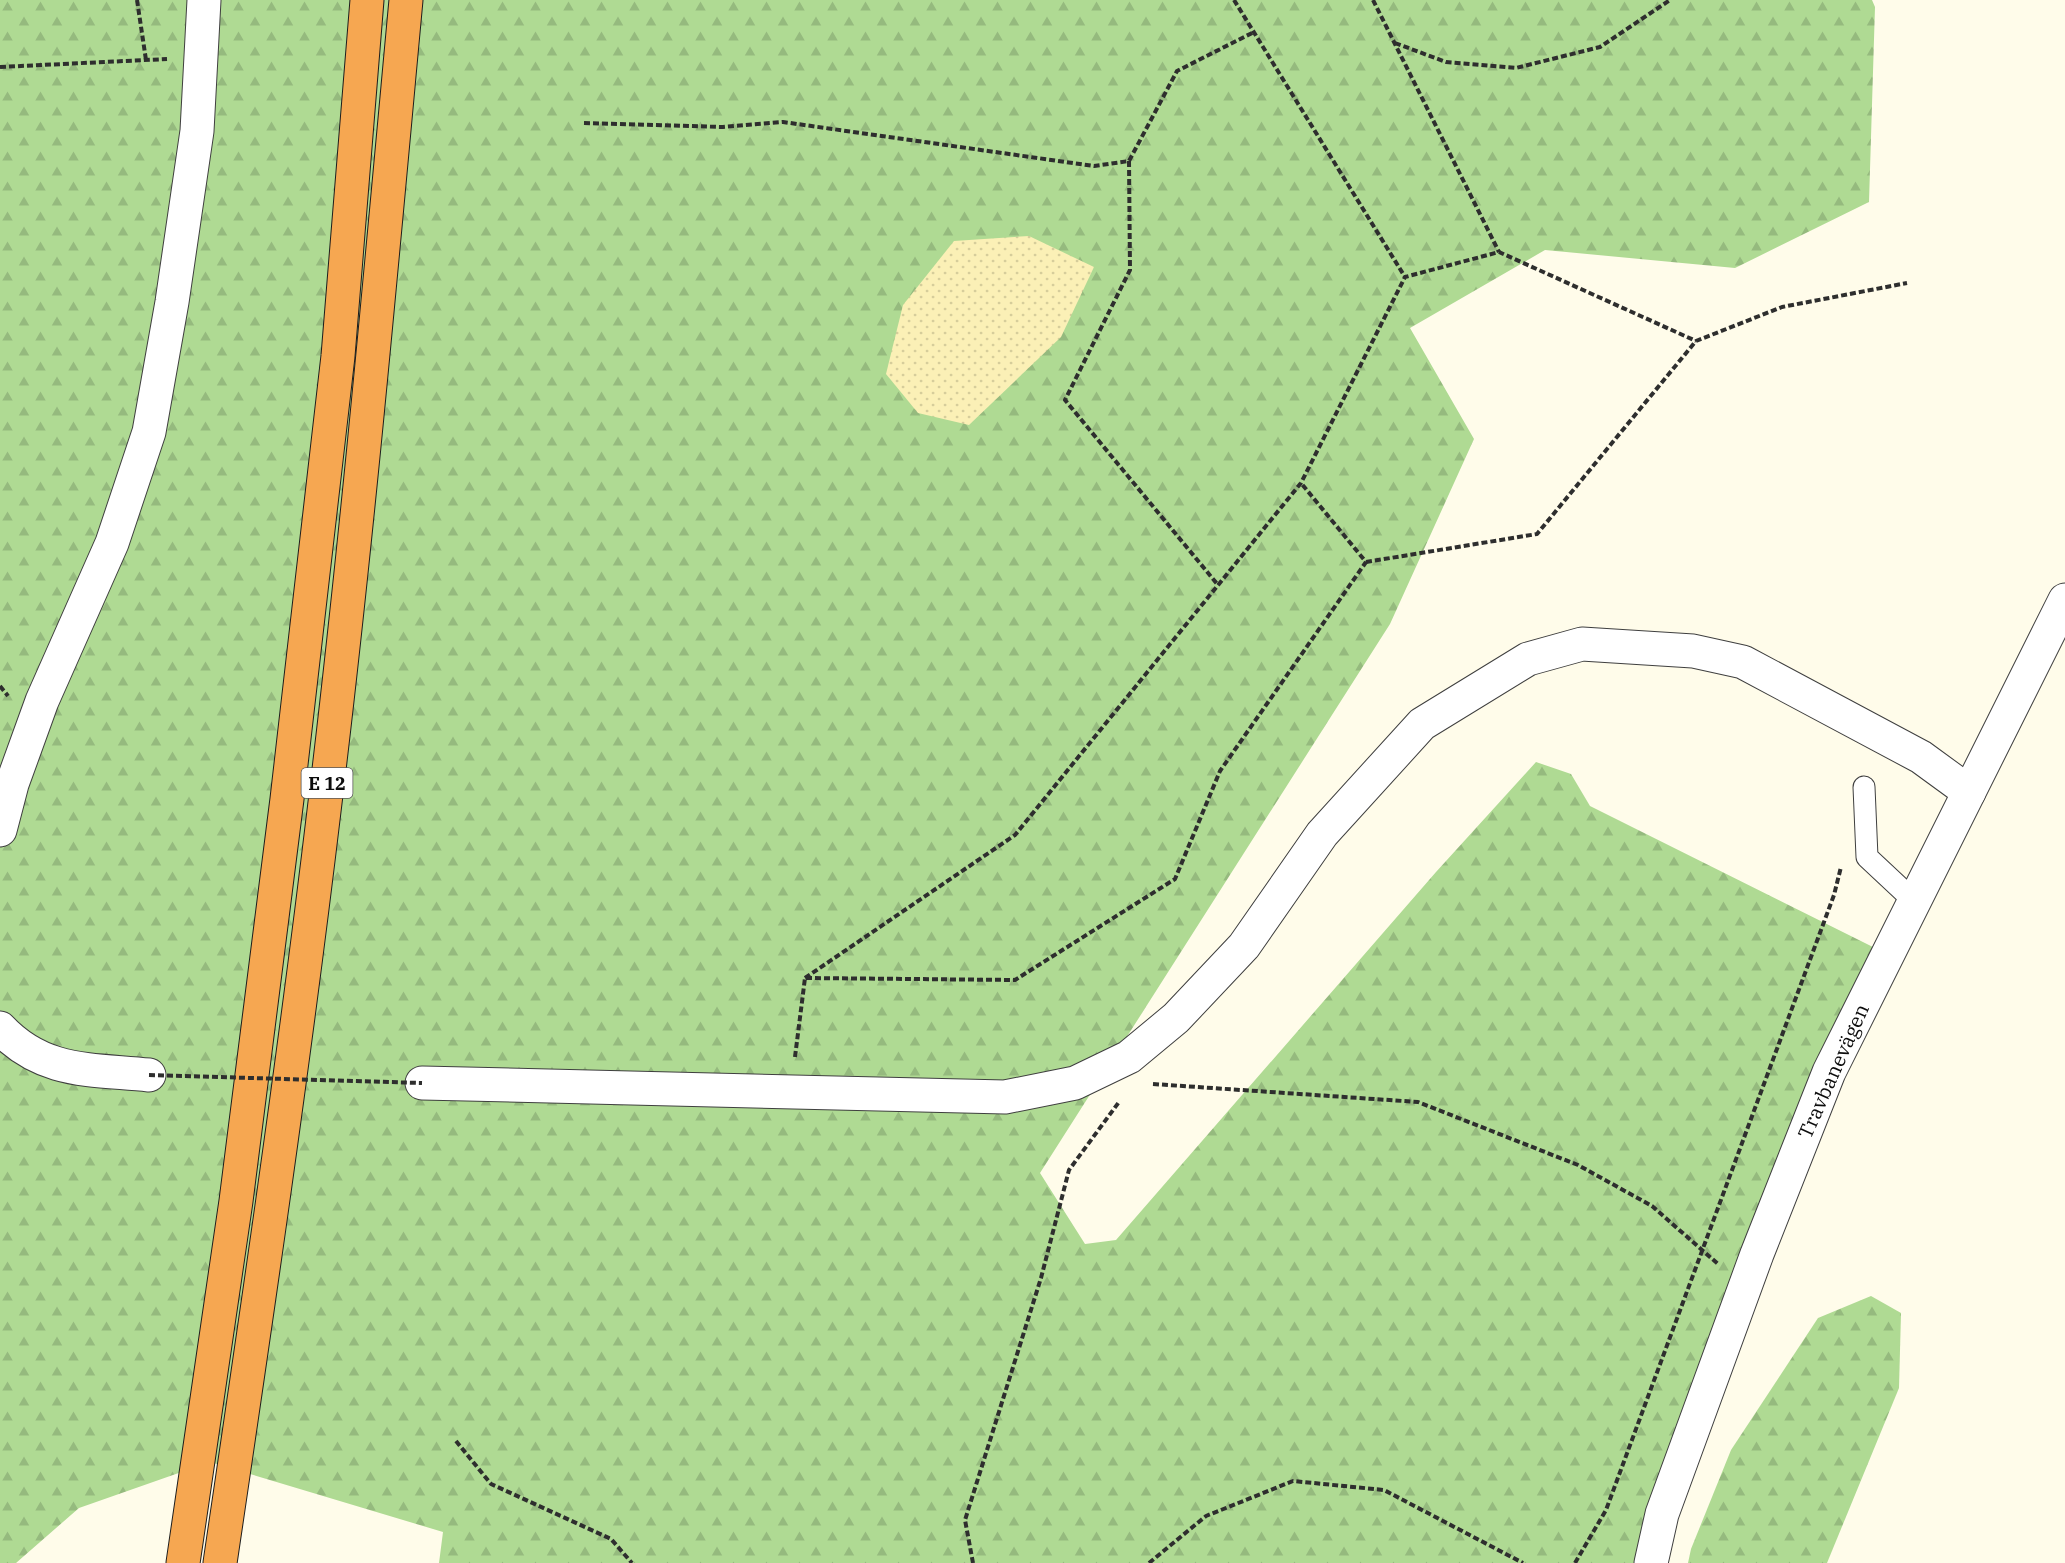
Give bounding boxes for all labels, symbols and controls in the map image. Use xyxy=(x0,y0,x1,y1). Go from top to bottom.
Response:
road number: E 12 xyxy=(302,768,352,798)
street label: Travbanevägen xyxy=(1791,999,1875,1143)

